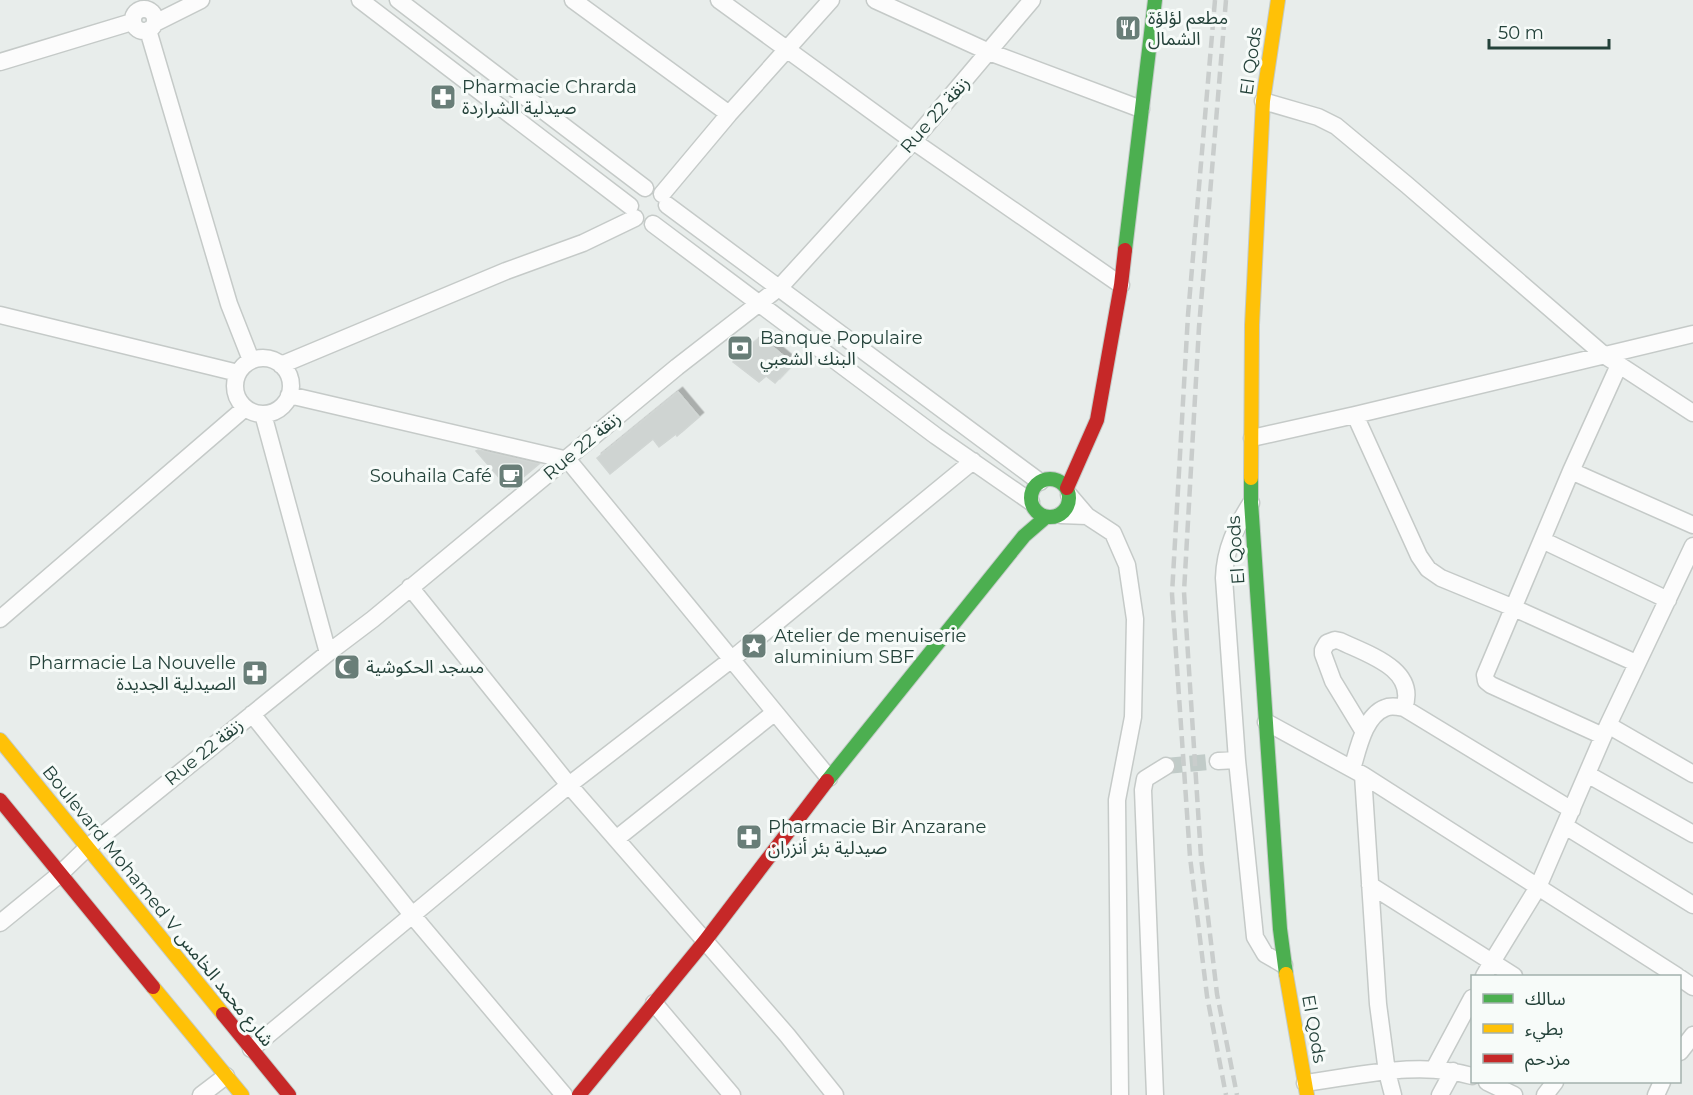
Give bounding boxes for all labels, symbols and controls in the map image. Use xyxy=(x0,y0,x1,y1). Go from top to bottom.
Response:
place label: مطعم لؤلؤة الشمال xyxy=(1148,7,1228,50)
scale bar xyxy=(1489,12,1609,50)
restaurant icon: مطعم لؤلؤة الشمال xyxy=(1113,13,1143,43)
text: 50 m xyxy=(1498,22,1544,44)
street label: El Qods xyxy=(1235,25,1267,97)
street label: Rue 22 زنقة xyxy=(896,72,974,158)
place label: Pharmacie Chrarda صيدلية الشراردة xyxy=(462,76,637,119)
pharmacy icon: Pharmacie Chrarda صيدلية الشراردة xyxy=(428,82,458,112)
place label: Banque Populaire البنك الشعبي xyxy=(760,327,923,372)
bank icon: Banque Populaire البنك الشعبي xyxy=(725,333,755,363)
street label: Rue 22 زنقة xyxy=(539,407,625,485)
cafe icon: Souhaila Café xyxy=(496,461,526,491)
place label: Souhaila Café xyxy=(370,465,492,487)
street label: El Qods xyxy=(1223,515,1249,585)
place label: Atelier de menuiserie aluminium SBF xyxy=(774,625,967,668)
place icon: Atelier de menuiserie aluminium SBF xyxy=(739,631,769,661)
place label: Pharmacie La Nouvelle الصيدلية الجديدة xyxy=(28,652,236,695)
mosque icon: مسجد الحكوشية xyxy=(332,652,362,682)
place label: مسجد الحكوشية xyxy=(366,656,484,678)
pharmacy icon: Pharmacie La Nouvelle الصيدلية الجديدة xyxy=(240,658,270,688)
street label: Rue 22 زنقة xyxy=(160,714,248,790)
street label: Boulevard Mohamed V شارع محمد الخامس xyxy=(35,761,278,1053)
place label: Pharmacie Bir Anzarane صيدلية بئر أنزران xyxy=(768,816,986,859)
pharmacy icon: Pharmacie Bir Anzarane صيدلية بئر أنزران xyxy=(734,822,764,852)
legend xyxy=(1471,975,1681,1083)
text: سالك xyxy=(1525,988,1566,1010)
street label: El Qods xyxy=(1297,993,1331,1065)
text: بطيء xyxy=(1525,1018,1563,1042)
text: مزدحم xyxy=(1525,1048,1570,1072)

